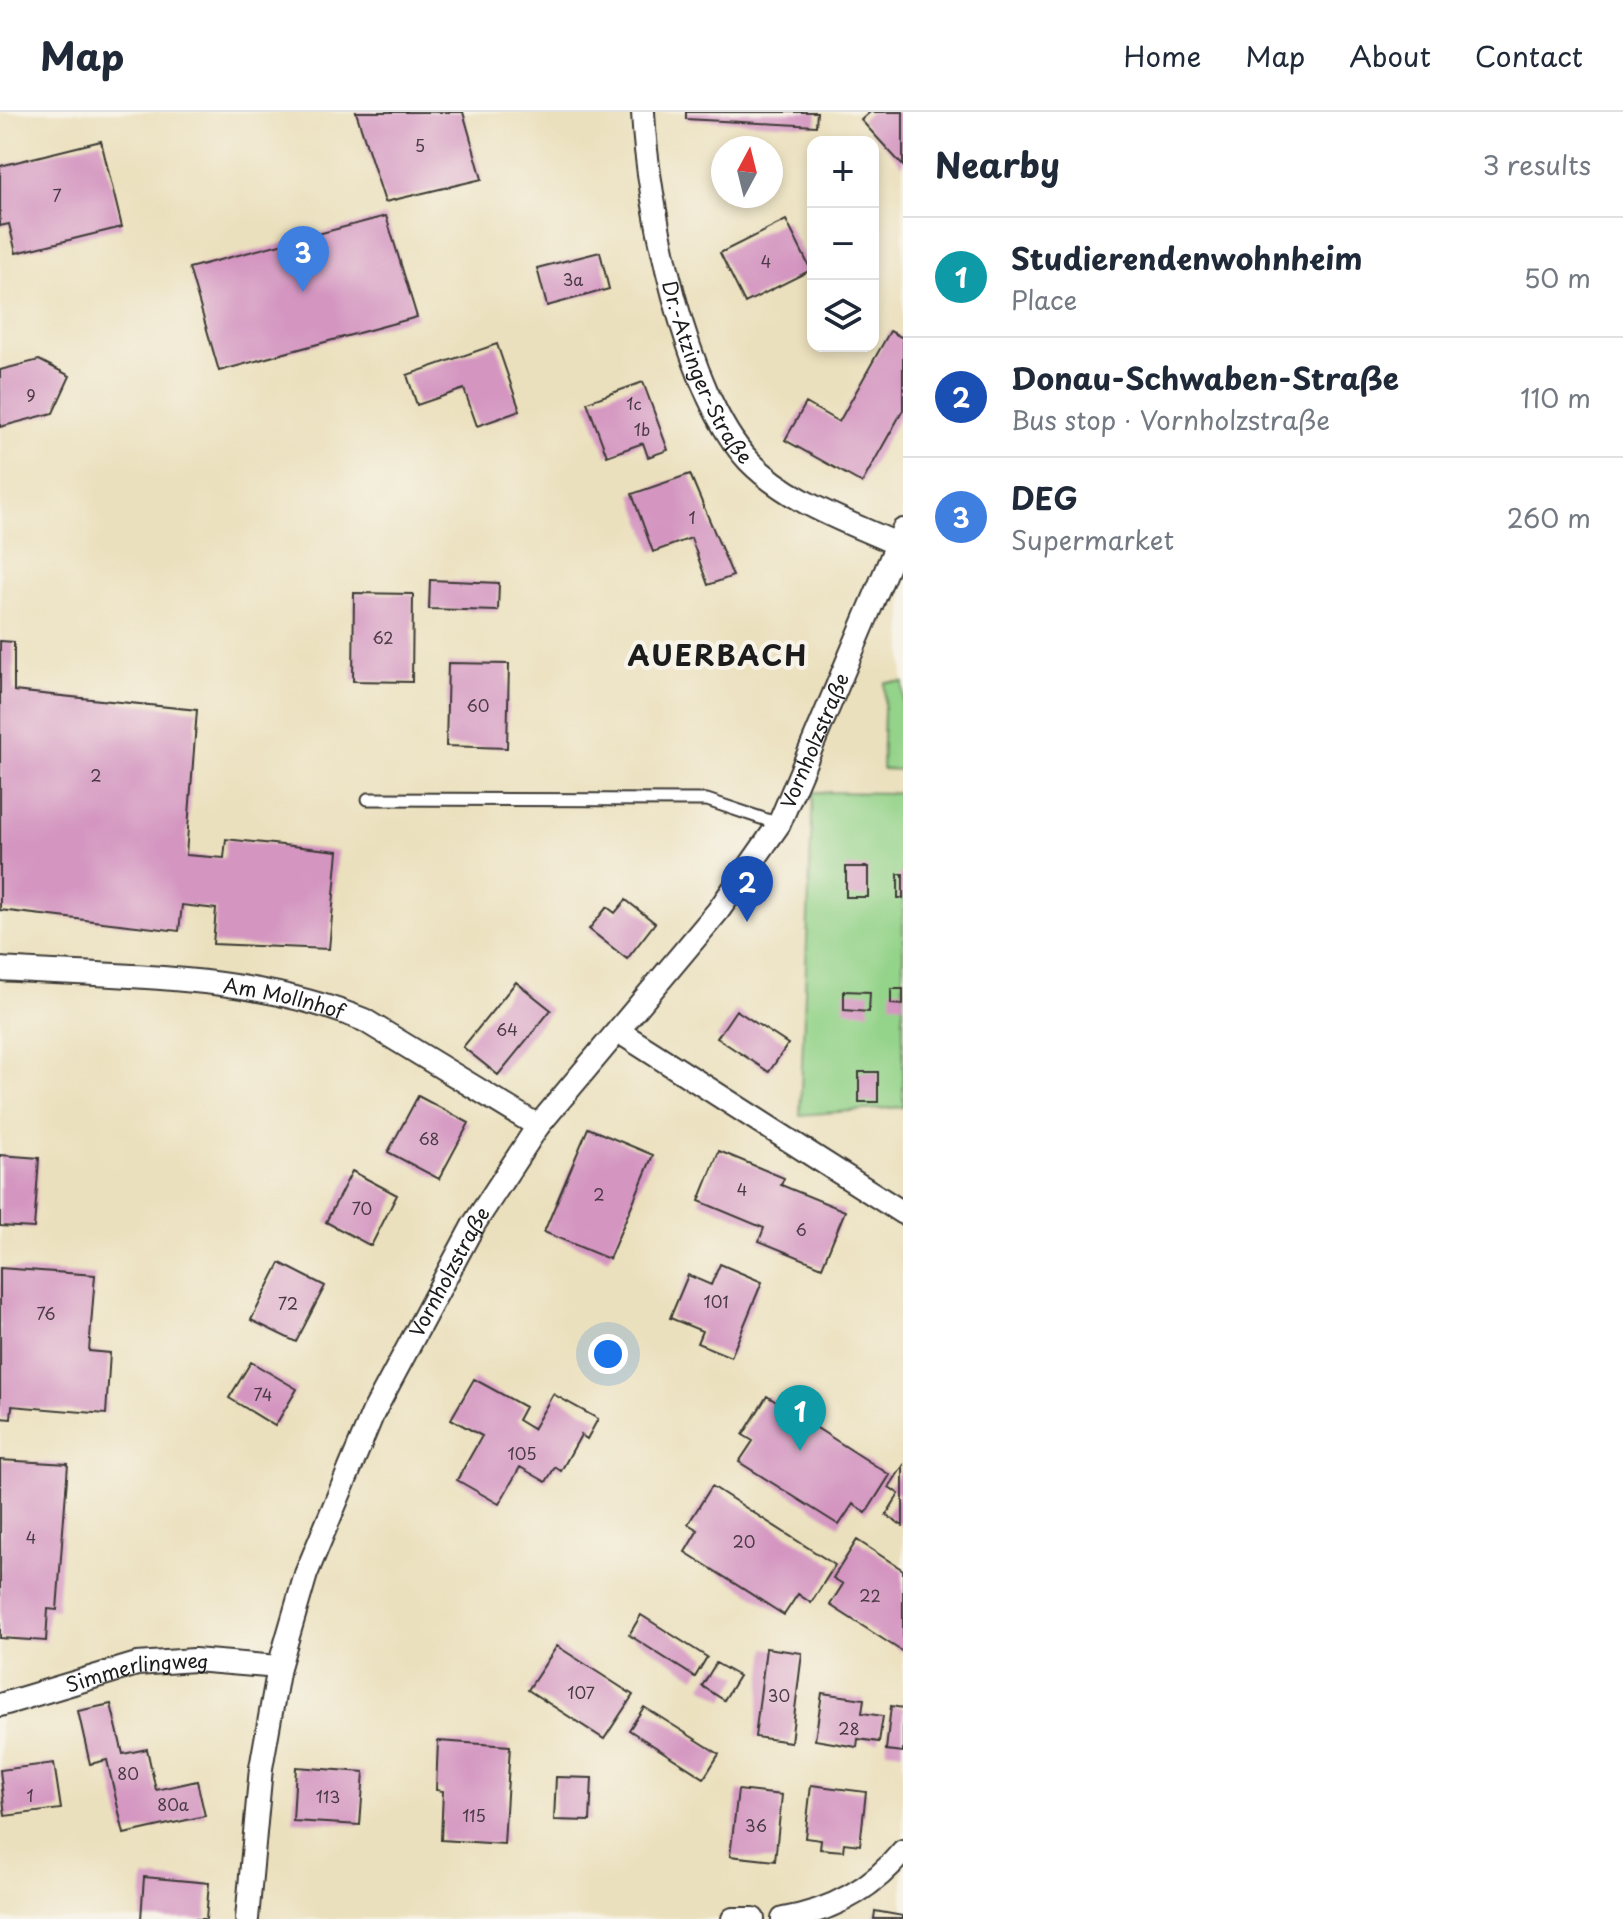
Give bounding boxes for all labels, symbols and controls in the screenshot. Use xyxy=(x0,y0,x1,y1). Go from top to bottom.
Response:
text: Map xyxy=(40,27,124,84)
text: Home xyxy=(1123,34,1201,77)
text: Map xyxy=(1245,34,1305,77)
text: About xyxy=(1349,34,1431,77)
text: Contact xyxy=(1475,34,1583,77)
house number: 5 xyxy=(415,133,425,157)
north arrow xyxy=(711,136,783,208)
map controls xyxy=(807,136,879,352)
button: + xyxy=(807,136,879,208)
text: Nearby xyxy=(935,138,1060,190)
text: 3 results xyxy=(1483,145,1591,184)
house number: 7 xyxy=(52,183,62,207)
button: − xyxy=(807,208,879,280)
pin: 3 xyxy=(277,226,329,292)
text: Studierendenwohnheim xyxy=(1011,235,1363,280)
house number: 4 xyxy=(761,249,771,273)
text: 1 xyxy=(955,258,967,297)
text: 50 m xyxy=(1524,258,1591,297)
house number: 3a xyxy=(563,267,583,291)
street label: Dr.-Atzinger-Straße xyxy=(655,277,760,470)
button: layers xyxy=(807,280,879,352)
text: Place xyxy=(1011,280,1077,319)
text: Donau-Schwaben-Straße xyxy=(1011,355,1399,400)
text: 2 xyxy=(952,378,970,417)
text: 110 m xyxy=(1520,378,1591,417)
house number: 9 xyxy=(26,383,36,407)
house number: 1c xyxy=(626,391,642,415)
text: Bus stop · Vornholzstraße xyxy=(1011,400,1330,439)
house number: 1b xyxy=(634,417,650,441)
text: DEG xyxy=(1011,475,1078,520)
text: 3 xyxy=(952,498,970,537)
text: 260 m xyxy=(1507,498,1591,537)
house number: 1 xyxy=(688,505,696,529)
text: Supermarket xyxy=(1011,520,1174,559)
house number: 62 xyxy=(372,625,394,649)
district label: AUERBACH xyxy=(628,633,808,676)
street label: Vornholzstraße xyxy=(772,668,856,813)
house number: 60 xyxy=(467,693,489,717)
house number: 2 xyxy=(90,763,102,787)
pin: 2 xyxy=(721,856,773,922)
street label: Am Mollnhof xyxy=(221,969,350,1027)
house number: 64 xyxy=(496,1017,518,1041)
house number: 68 xyxy=(418,1126,440,1150)
house number: 4 xyxy=(737,1177,747,1201)
house number: 2 xyxy=(593,1182,605,1206)
house number: 70 xyxy=(352,1196,372,1220)
street label: Vornholzstraße xyxy=(401,1200,497,1342)
house number: 6 xyxy=(795,1217,807,1241)
house number: 101 xyxy=(704,1289,728,1313)
house number: 72 xyxy=(278,1291,298,1315)
house number: 76 xyxy=(36,1301,56,1325)
your location xyxy=(588,1334,628,1374)
house number: 74 xyxy=(254,1382,272,1406)
pin: 1 xyxy=(774,1385,826,1451)
house number: 105 xyxy=(507,1441,537,1465)
house number: 4 xyxy=(26,1525,36,1549)
house number: 20 xyxy=(733,1529,755,1553)
house number: 22 xyxy=(859,1583,881,1607)
street label: Simmerlingweg xyxy=(62,1645,210,1700)
house number: 107 xyxy=(567,1680,595,1704)
house number: 30 xyxy=(768,1683,790,1707)
house number: 28 xyxy=(838,1716,860,1740)
house number: 80 xyxy=(117,1761,139,1785)
house number: 1 xyxy=(26,1783,34,1807)
house number: 113 xyxy=(316,1784,340,1808)
house number: 80a xyxy=(157,1792,189,1816)
house number: 115 xyxy=(462,1803,486,1827)
house number: 36 xyxy=(745,1813,767,1837)

